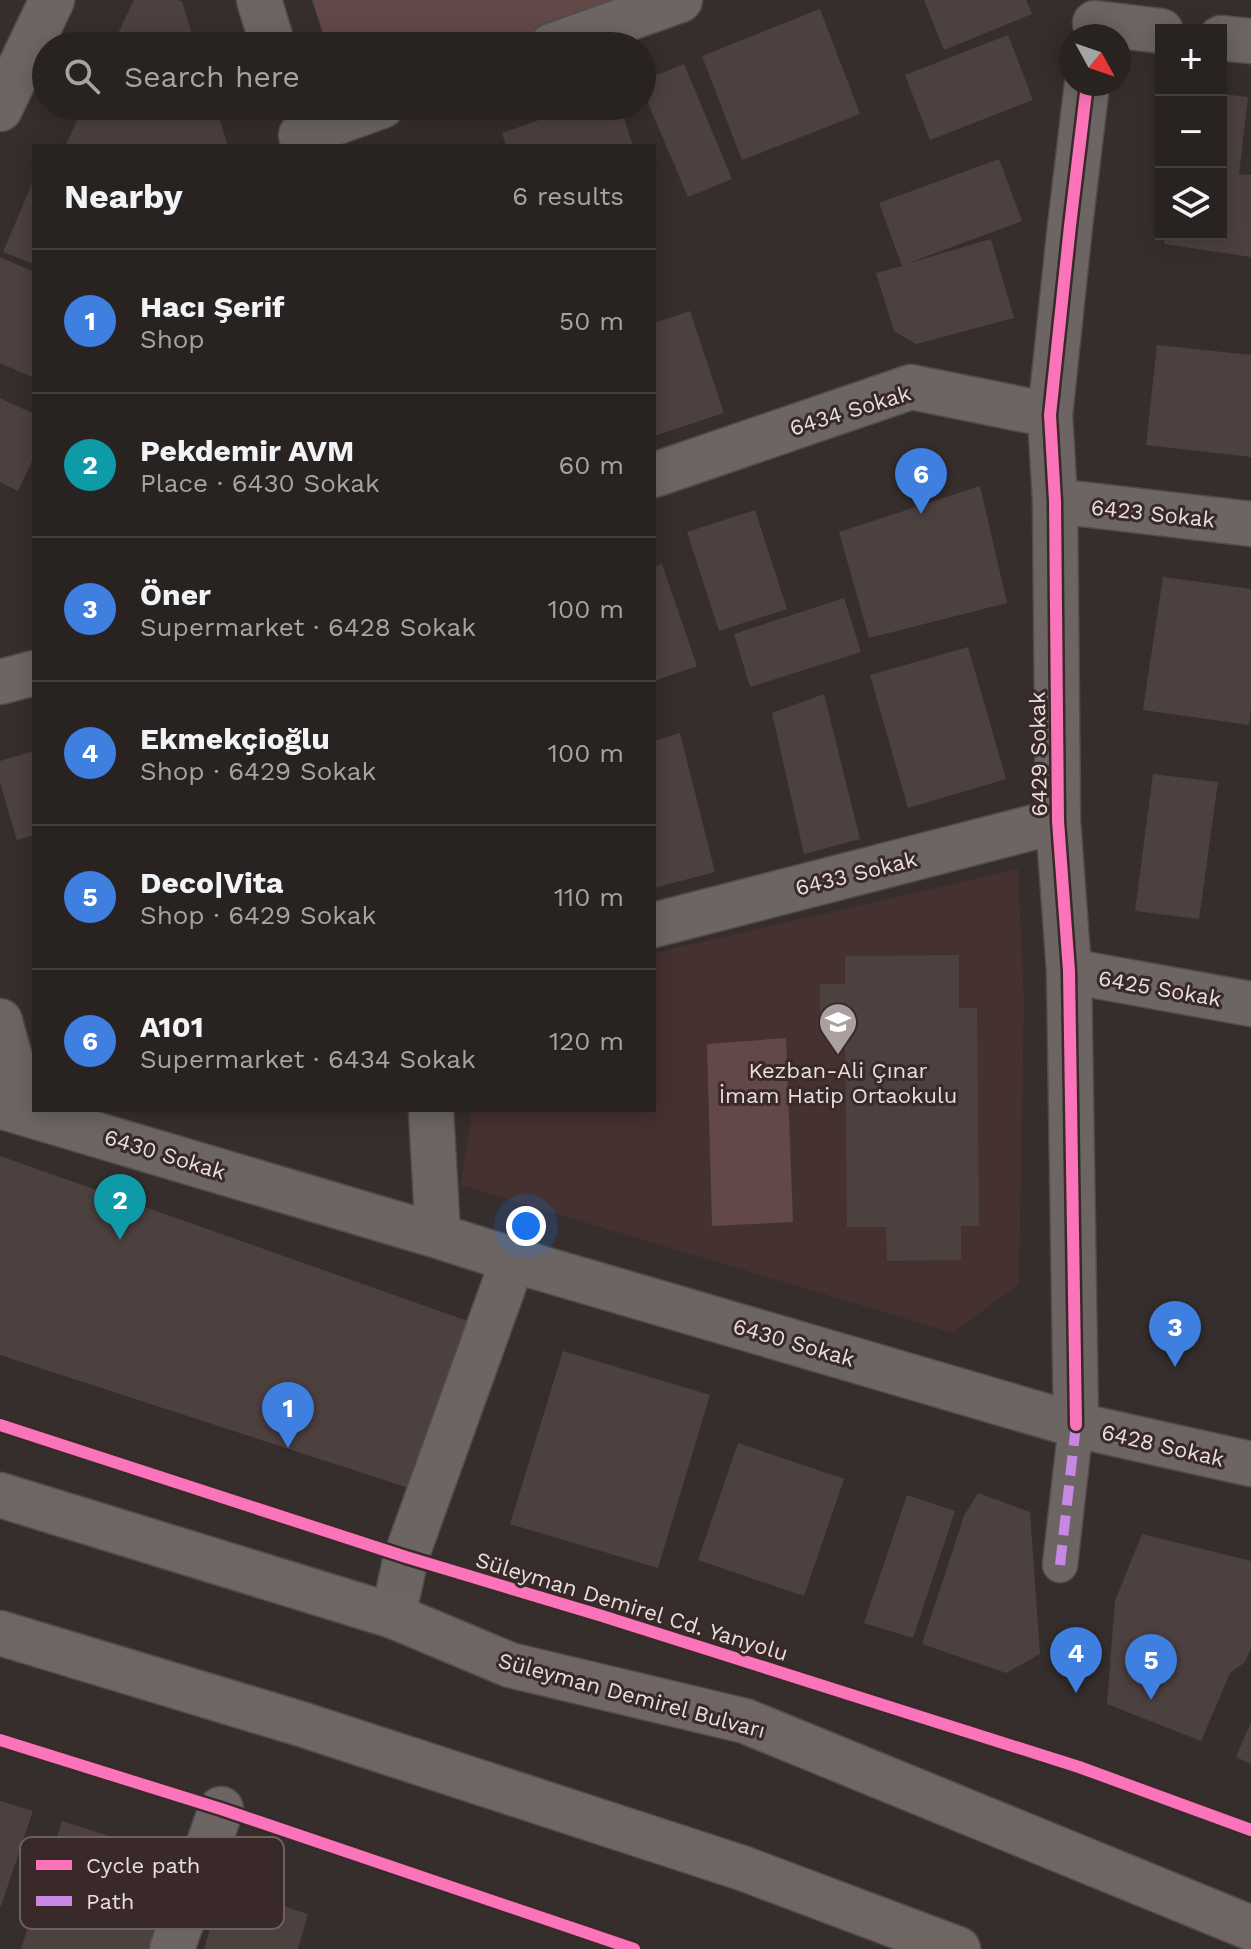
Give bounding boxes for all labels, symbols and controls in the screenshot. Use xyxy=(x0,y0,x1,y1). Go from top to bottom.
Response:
north arrow xyxy=(1059,24,1131,96)
map controls xyxy=(1155,24,1227,240)
button: + xyxy=(1155,24,1227,96)
search box xyxy=(32,32,656,120)
icon: search xyxy=(60,54,104,98)
text: Search here xyxy=(124,59,300,94)
button: − xyxy=(1155,96,1227,168)
button: layers xyxy=(1155,168,1227,240)
text: Nearby xyxy=(64,176,183,216)
text: 6 results xyxy=(512,181,624,211)
text: Hacı Şerif xyxy=(140,289,285,324)
text: 1 xyxy=(84,306,96,336)
text: 50 m xyxy=(559,306,624,336)
text: Shop xyxy=(140,324,205,354)
street label: 6434 Sokak xyxy=(787,380,914,441)
text: Pekdemir AVM xyxy=(140,433,354,468)
pin: 6 xyxy=(895,448,947,514)
text: 2 xyxy=(82,450,98,480)
text: 60 m xyxy=(558,450,624,480)
text: Place · 6430 Sokak xyxy=(140,468,380,498)
street label: 6423 Sokak xyxy=(1090,495,1216,532)
text: Öner xyxy=(140,577,211,612)
text: 3 xyxy=(82,594,98,624)
text: 100 m xyxy=(548,594,624,624)
text: Supermarket · 6428 Sokak xyxy=(140,612,476,642)
street label: 6429 Sokak xyxy=(1025,691,1052,817)
text: Ekmekçioğlu xyxy=(140,721,330,756)
text: 4 xyxy=(82,738,98,768)
text: 100 m xyxy=(548,738,624,768)
text: Shop · 6429 Sokak xyxy=(140,756,376,786)
street label: 6433 Sokak xyxy=(793,846,920,901)
text: Deco|Vita xyxy=(140,865,283,900)
text: 5 xyxy=(82,882,98,912)
text: 110 m xyxy=(554,882,624,912)
text: Shop · 6429 Sokak xyxy=(140,900,376,930)
street label: 6425 Sokak xyxy=(1096,965,1223,1012)
school or university icon: Kezban-Ali Çınar İmam Hatip Ortaokulu xyxy=(817,1001,859,1056)
text: A101 xyxy=(140,1009,204,1044)
text: 6 xyxy=(82,1026,98,1056)
text: 120 m xyxy=(549,1026,624,1056)
text: Supermarket · 6434 Sokak xyxy=(140,1044,476,1074)
place label: Kezban-Ali Çınar İmam Hatip Ortaokulu xyxy=(719,1058,957,1108)
street label: 6430 Sokak xyxy=(101,1124,228,1185)
pin: 2 xyxy=(94,1174,146,1240)
your location xyxy=(506,1206,546,1246)
pin: 3 xyxy=(1149,1301,1201,1367)
street label: 6430 Sokak xyxy=(730,1313,858,1372)
pin: 1 xyxy=(262,1382,314,1448)
street label: 6428 Sokak xyxy=(1099,1419,1227,1472)
street label: Süleyman Demirel Cd. Yanyolu xyxy=(473,1547,791,1666)
pin: 4 xyxy=(1050,1627,1102,1693)
pin: 5 xyxy=(1125,1634,1177,1700)
street label: Süleyman Demirel Bulvarı xyxy=(496,1648,768,1743)
legend xyxy=(20,1837,284,1929)
text: Cycle path xyxy=(86,1853,200,1878)
text: Path xyxy=(86,1889,134,1914)

